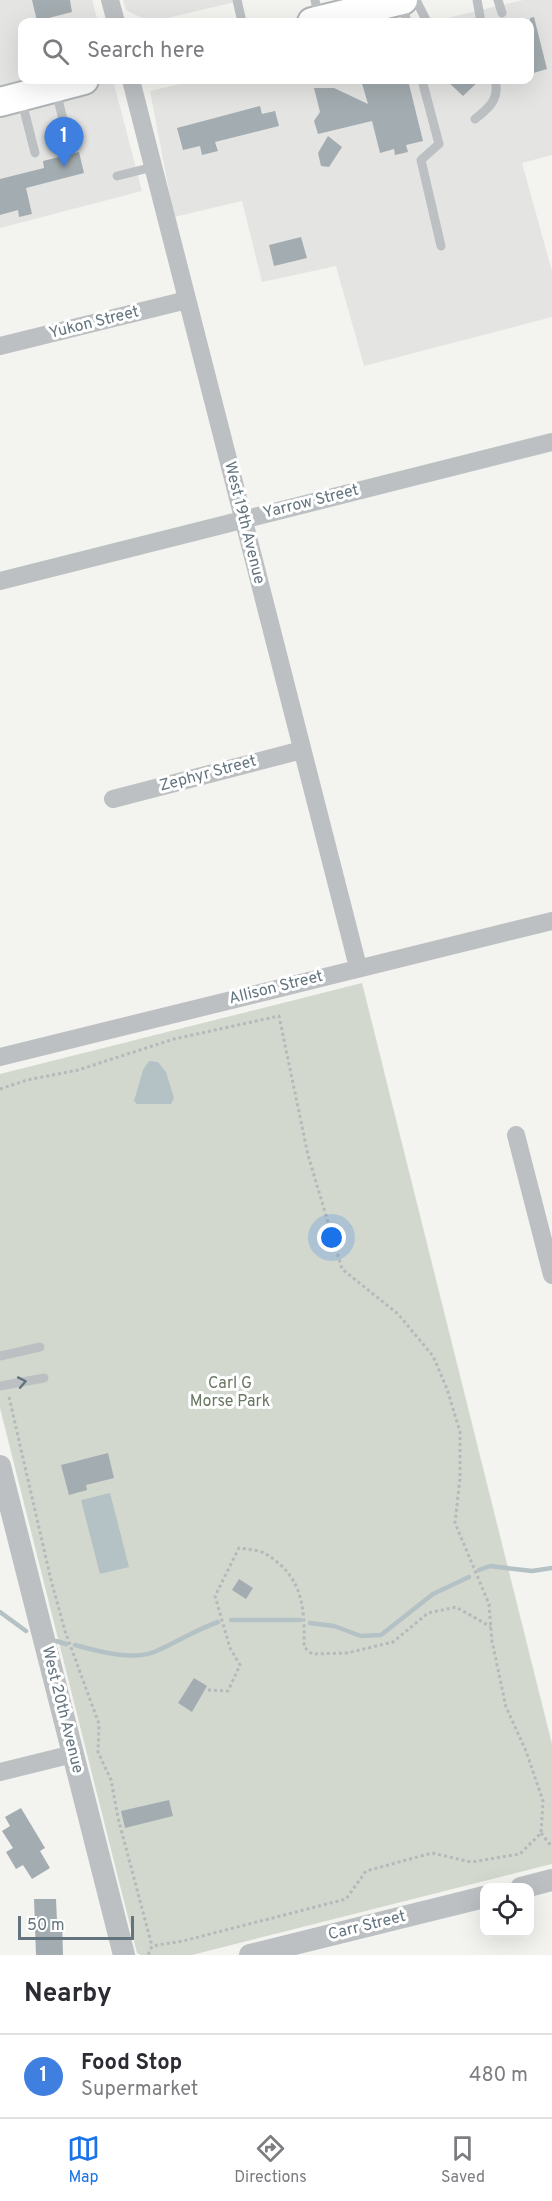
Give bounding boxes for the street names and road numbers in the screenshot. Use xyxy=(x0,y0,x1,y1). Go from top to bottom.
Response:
street label: Yukon Street xyxy=(47,302,141,344)
street label: West 19th Avenue xyxy=(219,460,269,586)
street label: Yarrow Street xyxy=(261,480,361,524)
street label: Zephyr Street xyxy=(157,751,259,797)
street label: Allison Street xyxy=(227,967,325,1009)
street label: West 20th Avenue xyxy=(37,1644,87,1776)
street label: Carr Street xyxy=(326,1907,408,1945)

